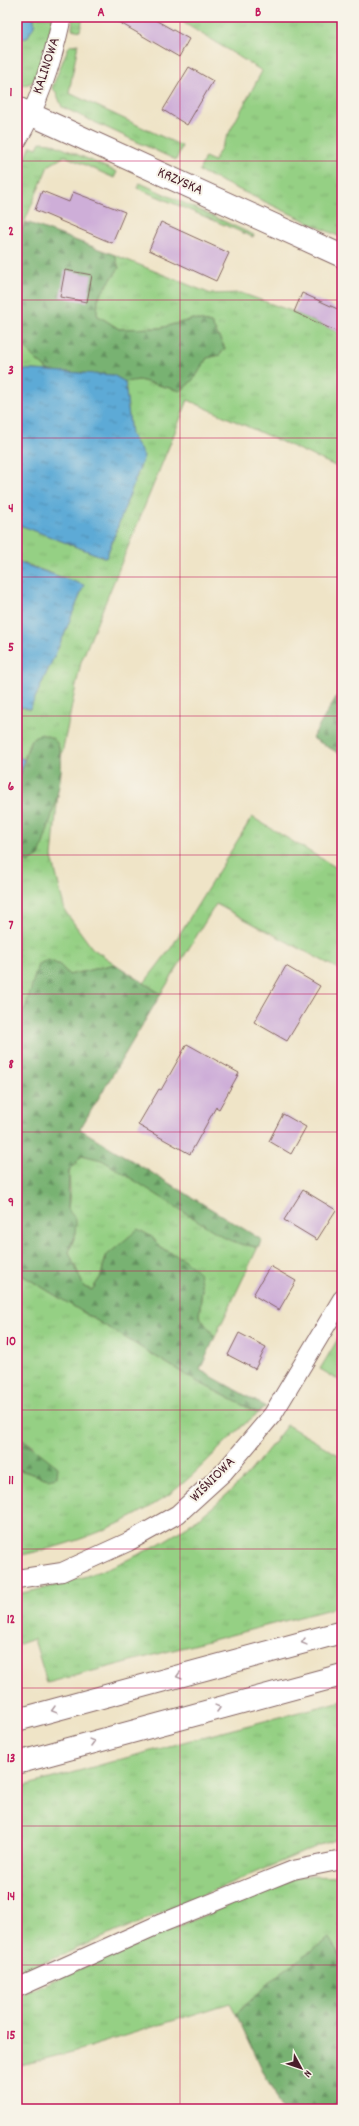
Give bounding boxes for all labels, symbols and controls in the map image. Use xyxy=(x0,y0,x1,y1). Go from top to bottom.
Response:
text: A xyxy=(97,4,105,23)
text: B xyxy=(255,4,261,23)
street label: KALINOWA xyxy=(27,35,67,97)
text: 1 xyxy=(10,84,13,103)
street label: KRZYSKA xyxy=(154,162,206,202)
text: 2 xyxy=(8,223,14,242)
text: 3 xyxy=(8,362,14,381)
text: 4 xyxy=(8,500,14,519)
text: 5 xyxy=(8,639,14,658)
text: 6 xyxy=(8,778,15,797)
text: 7 xyxy=(9,917,14,936)
text: 8 xyxy=(8,1056,14,1075)
text: 9 xyxy=(8,1194,14,1213)
text: 10 xyxy=(6,1333,16,1352)
street label: WIŚNIOWA xyxy=(185,1452,241,1508)
text: 11 xyxy=(8,1472,14,1491)
text: 12 xyxy=(7,1611,16,1630)
one-way arrow xyxy=(301,1637,308,1646)
one-way arrow xyxy=(176,1671,183,1680)
one-way arrow xyxy=(50,1705,57,1714)
one-way arrow xyxy=(215,1705,221,1713)
one-way arrow xyxy=(88,1738,95,1747)
text: 13 xyxy=(7,1750,16,1769)
text: 14 xyxy=(7,1888,15,1907)
text: 15 xyxy=(7,2027,15,2046)
north arrow xyxy=(281,2048,321,2088)
text: N xyxy=(299,2066,315,2081)

